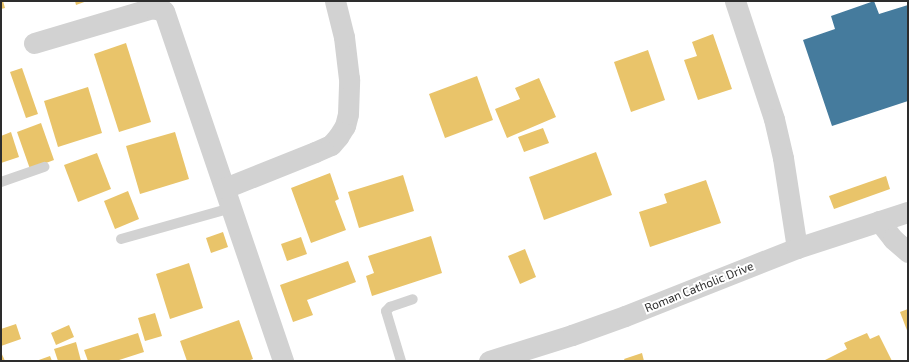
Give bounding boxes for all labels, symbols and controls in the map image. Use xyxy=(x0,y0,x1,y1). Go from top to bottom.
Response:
street label: Roman Catholic Drive xyxy=(642,259,756,315)

